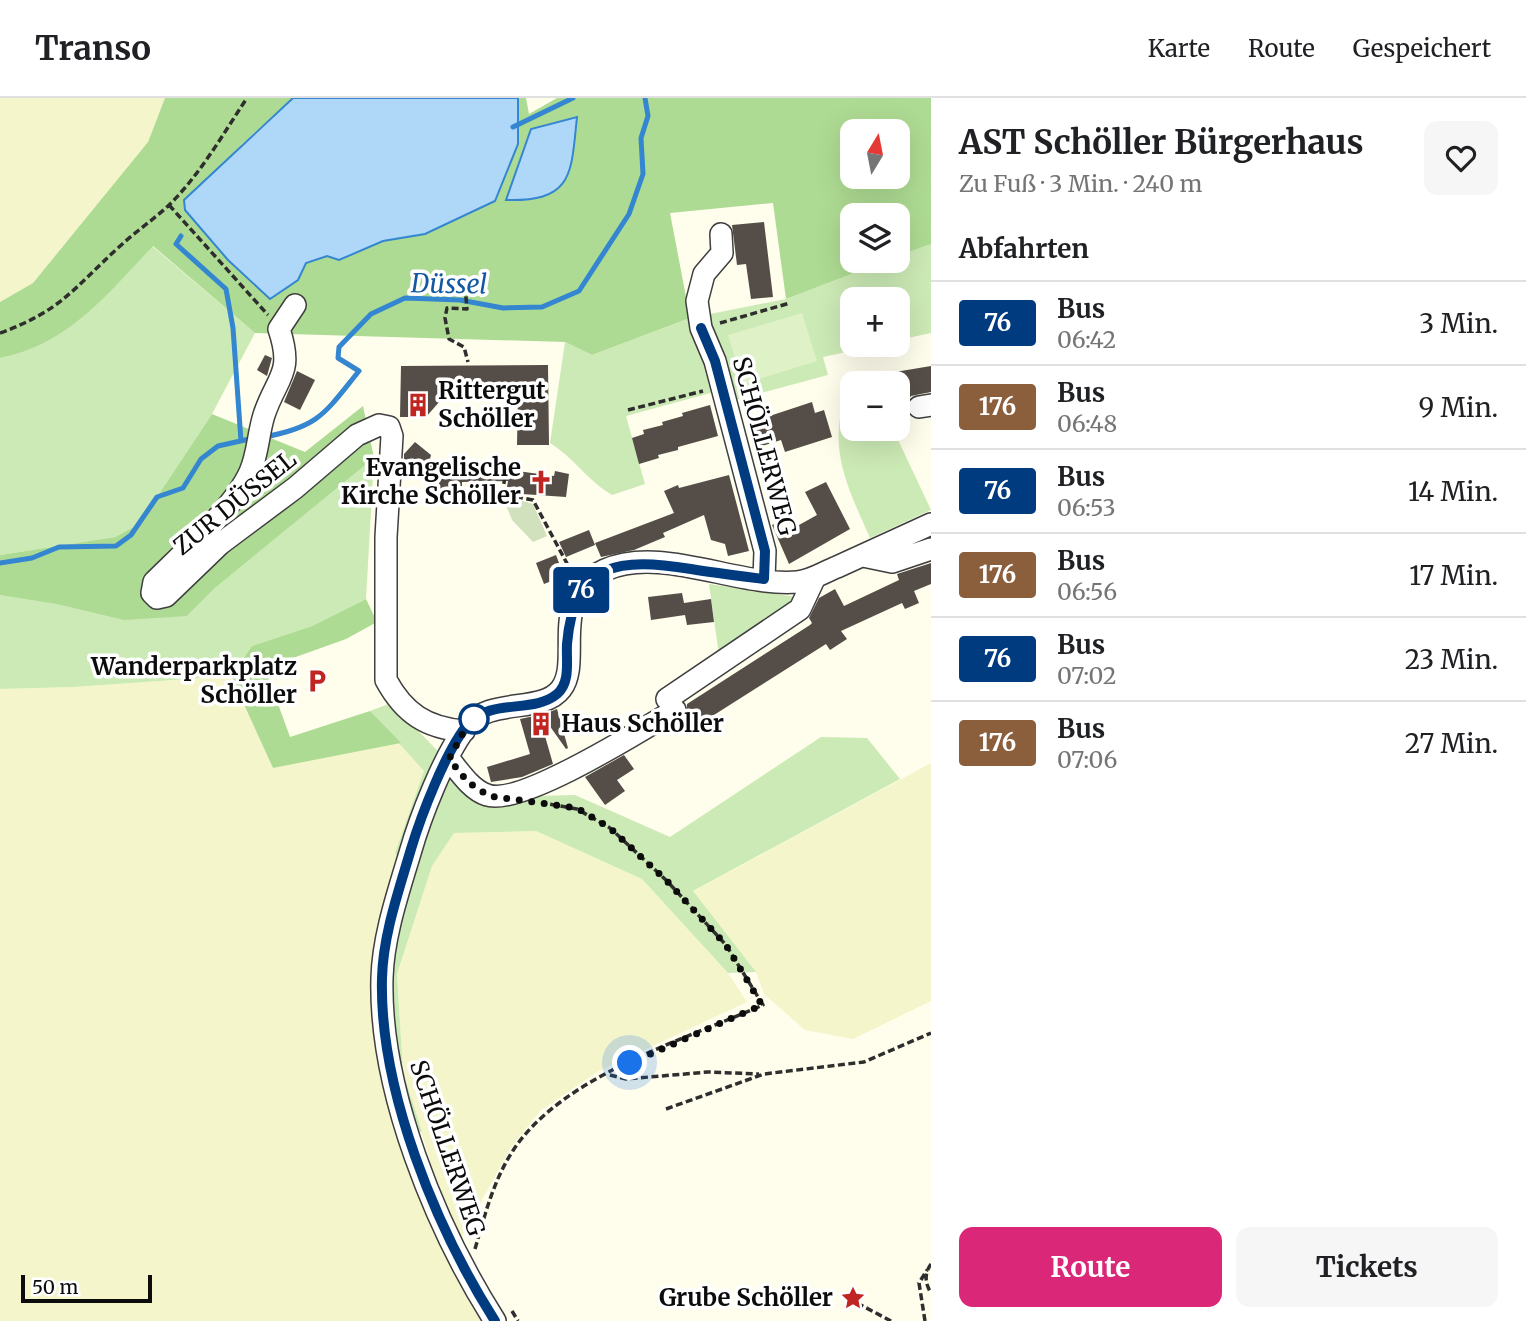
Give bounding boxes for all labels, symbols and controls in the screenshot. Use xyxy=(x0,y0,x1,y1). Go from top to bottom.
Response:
text: Transo xyxy=(35,28,151,69)
text: Karte xyxy=(1148,33,1210,64)
text: Route xyxy=(1248,33,1315,64)
text: Gespeichert xyxy=(1353,33,1491,64)
north arrow xyxy=(840,119,910,189)
map controls xyxy=(840,119,910,441)
button: heart xyxy=(1424,121,1498,195)
text: AST Schöller Bürgerhaus xyxy=(959,122,1364,163)
text: Zu Fuß · 3 Min. · 240 m xyxy=(959,169,1202,198)
button: layers xyxy=(840,203,910,273)
text: Abfahrten xyxy=(959,232,1089,265)
water label: Düssel xyxy=(410,266,487,301)
button: + xyxy=(840,287,910,357)
text: Bus xyxy=(1057,292,1105,325)
text: 76 xyxy=(984,307,1011,338)
text: 3 Min. xyxy=(1419,307,1498,340)
text: 06:42 xyxy=(1057,325,1116,354)
street label: SCHÖLLERWEG xyxy=(726,353,803,539)
button: − xyxy=(840,371,910,441)
place label: Rittergut Schöller xyxy=(438,375,546,434)
text: Bus xyxy=(1057,376,1105,409)
building icon: Rittergut Schöller xyxy=(404,391,432,419)
text: 176 xyxy=(979,391,1016,422)
text: 9 Min. xyxy=(1418,391,1498,424)
text: 06:48 xyxy=(1057,409,1117,438)
street label: ZUR DÜSSEL xyxy=(167,444,303,562)
place label: Evangelische Kirche Schöller xyxy=(341,452,521,511)
text: Bus xyxy=(1057,460,1105,493)
church icon: Evangelische Kirche Schöller xyxy=(527,468,555,496)
text: 76 xyxy=(984,475,1011,506)
text: 14 Min. xyxy=(1408,475,1498,508)
text: 06:53 xyxy=(1057,493,1116,522)
text: Bus xyxy=(1057,544,1105,577)
text: 176 xyxy=(979,559,1016,590)
text: 17 Min. xyxy=(1409,559,1498,592)
line badge: 76 xyxy=(550,567,612,613)
text: 76 xyxy=(567,574,595,605)
text: 06:56 xyxy=(1057,577,1117,606)
text: Bus xyxy=(1057,628,1105,661)
text: 76 xyxy=(984,643,1011,674)
text: 23 Min. xyxy=(1405,643,1498,676)
place label: Wanderparkplatz Schöller xyxy=(90,651,297,710)
text: 07:02 xyxy=(1057,661,1116,690)
parking icon: Wanderparkplatz Schöller xyxy=(303,667,331,695)
unlabelled marker xyxy=(459,704,489,734)
place label: Haus Schöller xyxy=(561,708,724,739)
building icon: Haus Schöller xyxy=(527,710,555,738)
text: Bus xyxy=(1057,712,1105,745)
text: 176 xyxy=(979,727,1016,758)
text: 27 Min. xyxy=(1405,727,1498,760)
text: 07:06 xyxy=(1057,745,1117,774)
your location xyxy=(612,1045,647,1080)
street label: SCHÖLLERWEG xyxy=(403,1056,492,1240)
button: Route xyxy=(959,1227,1222,1307)
button: Tickets xyxy=(1236,1227,1498,1307)
scale bar xyxy=(21,1272,152,1304)
text: 50 m xyxy=(32,1275,78,1299)
place label: Grube Schöller xyxy=(659,1282,833,1313)
place icon: Grube Schöller xyxy=(839,1284,867,1312)

